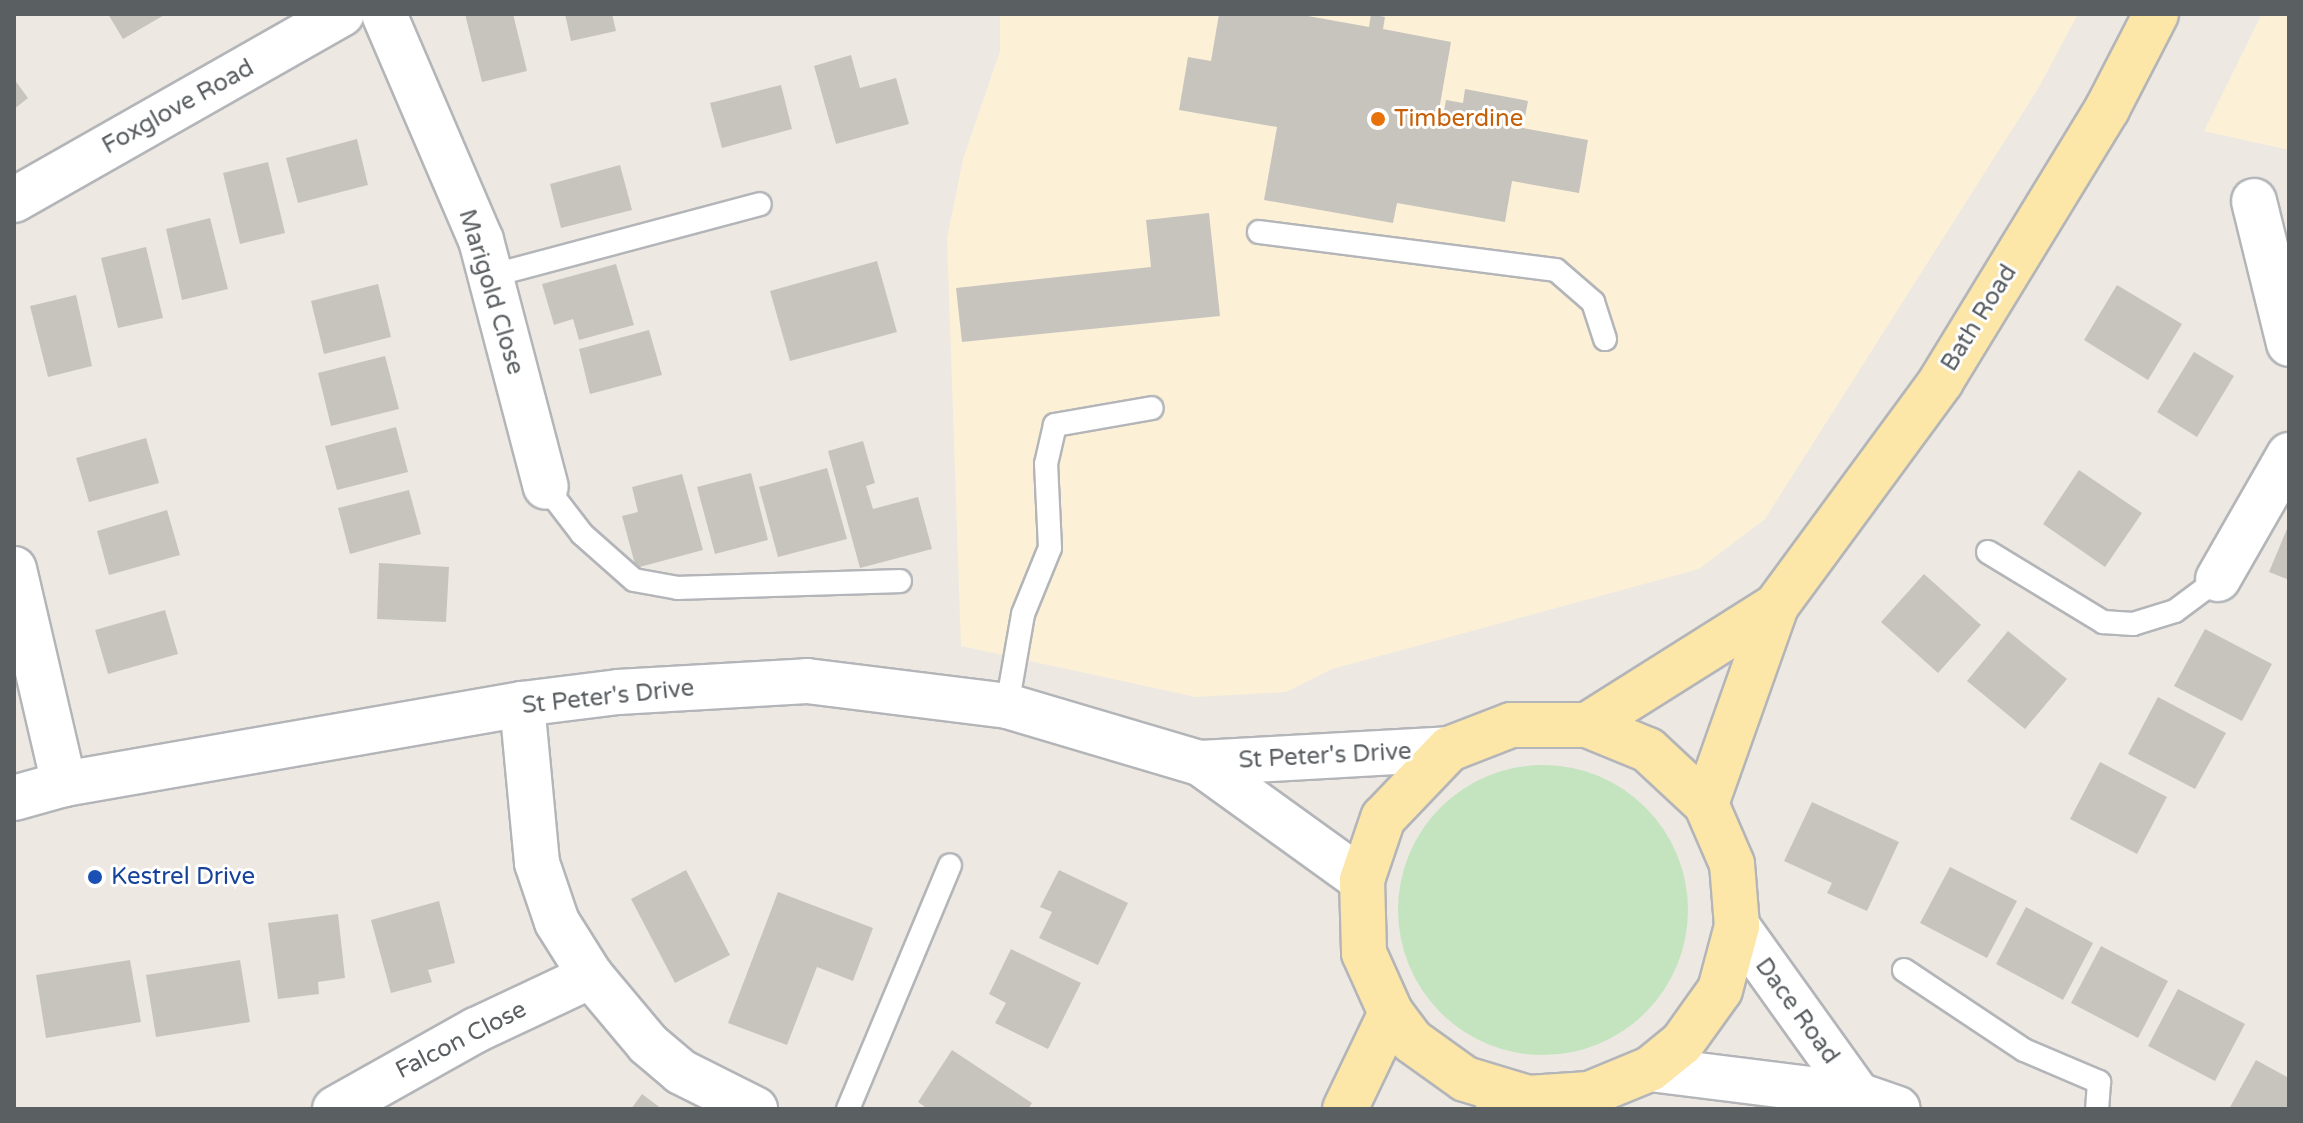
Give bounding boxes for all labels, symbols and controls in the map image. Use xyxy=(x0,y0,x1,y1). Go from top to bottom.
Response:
street label: Foxglove Road xyxy=(97,53,259,161)
place label: Timberdine xyxy=(1394,105,1523,133)
marker: Timberdine xyxy=(1369,110,1387,128)
street label: Marigold Close xyxy=(452,206,530,378)
street label: Bath Road xyxy=(1935,259,2023,377)
street label: St Peter's Drive xyxy=(520,674,696,720)
street label: St Peter's Drive xyxy=(1238,737,1412,775)
place label: Kestrel Drive xyxy=(111,863,255,891)
marker: Kestrel Drive xyxy=(86,868,104,886)
street label: Dace Road xyxy=(1749,952,1845,1070)
street label: Falcon Close xyxy=(391,995,531,1085)

